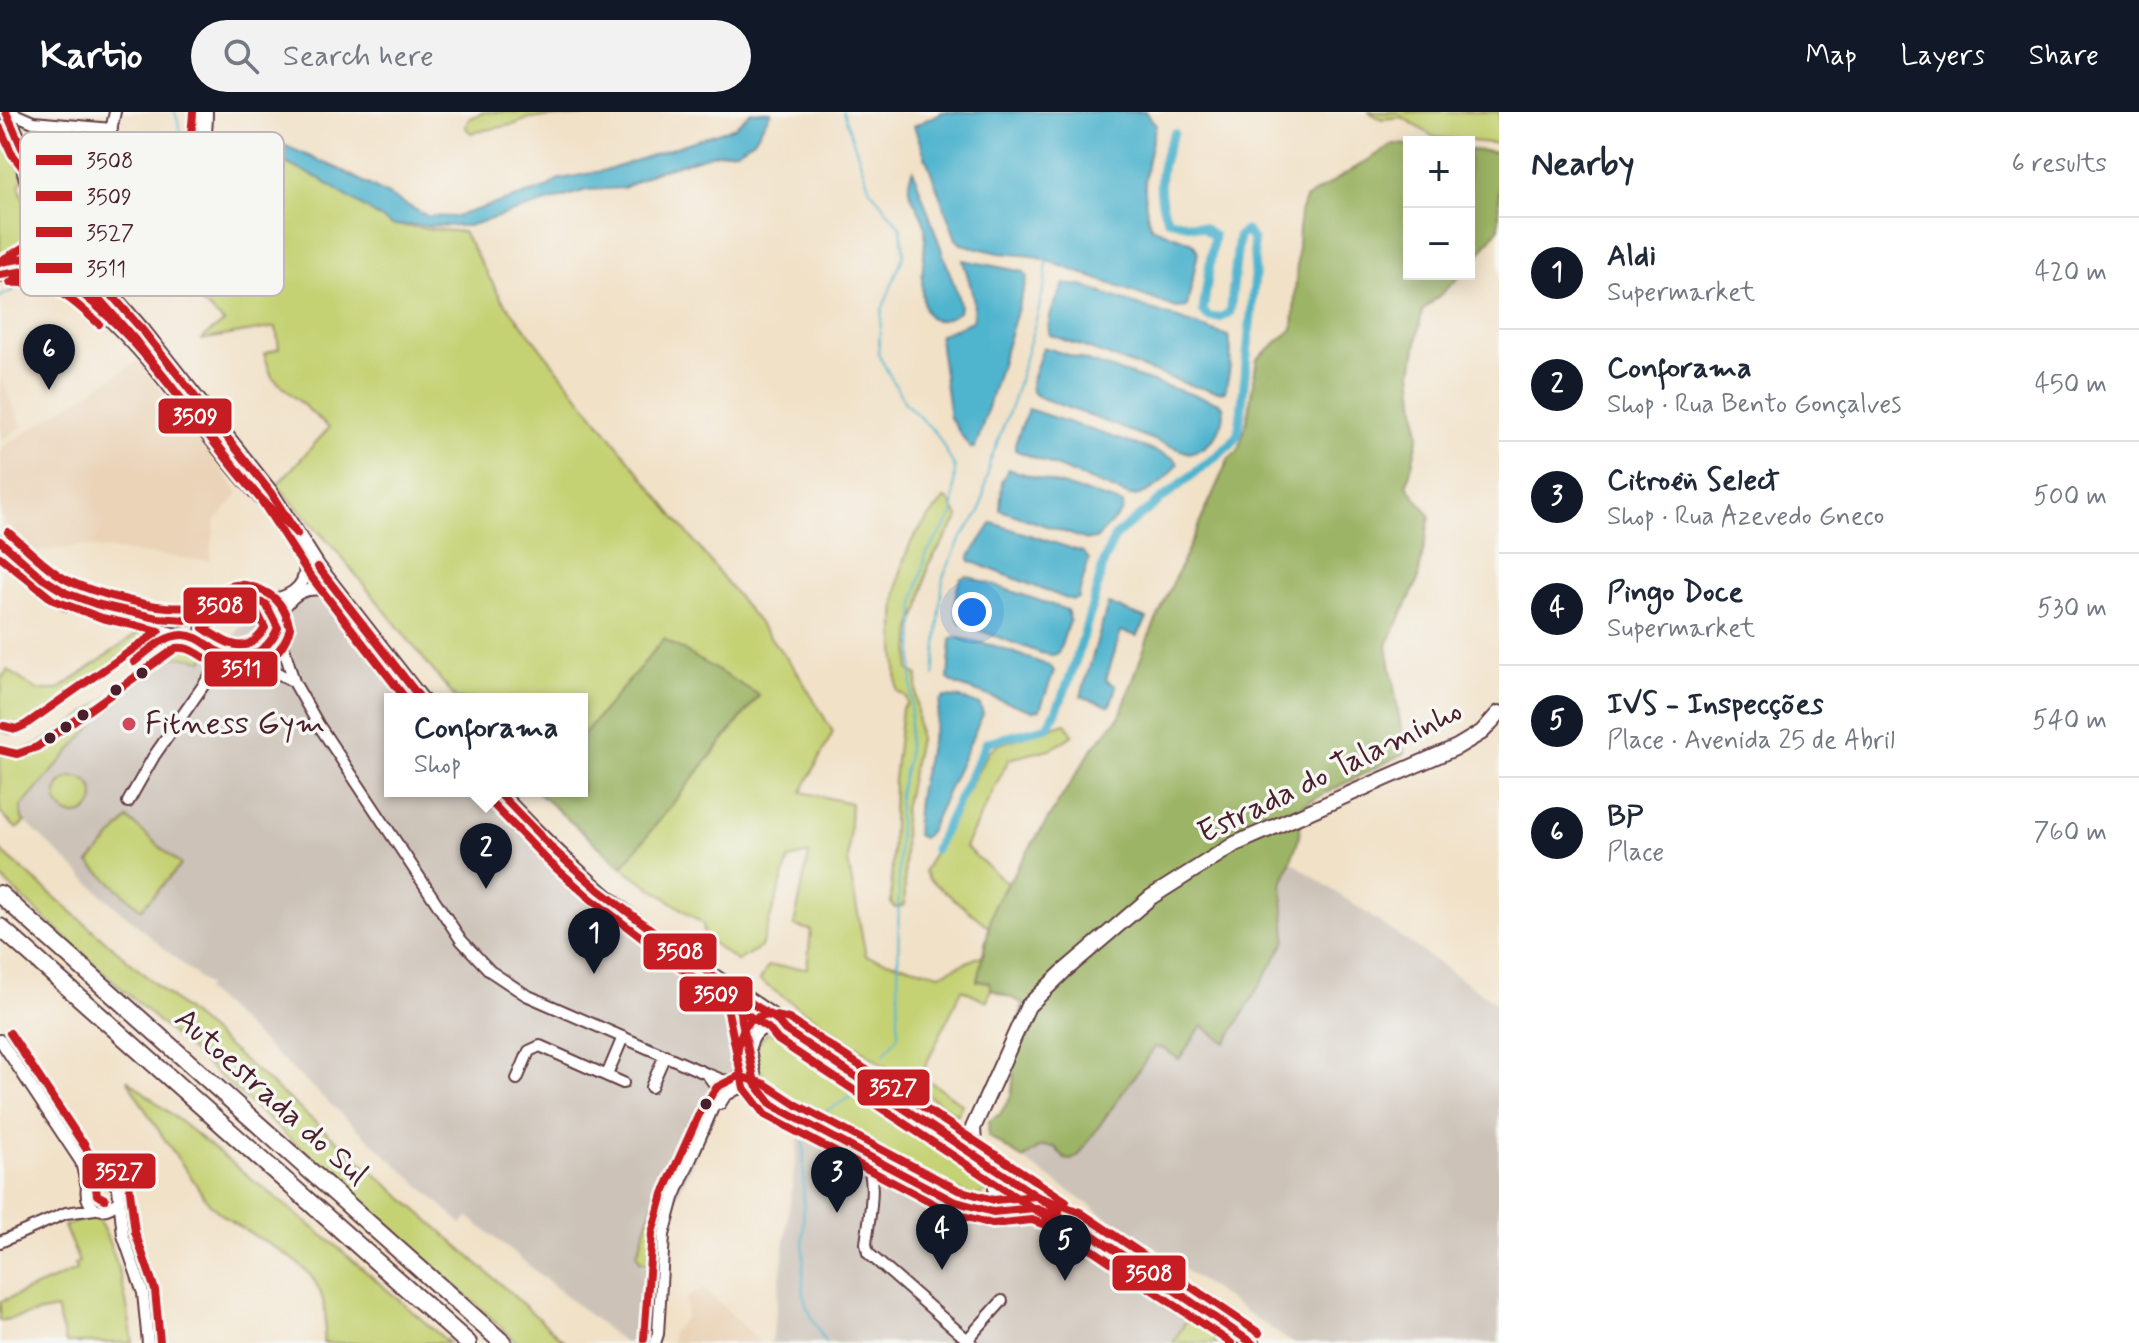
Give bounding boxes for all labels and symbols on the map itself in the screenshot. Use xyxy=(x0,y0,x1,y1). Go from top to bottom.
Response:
legend xyxy=(20,132,284,296)
text: 3508 xyxy=(86,148,133,176)
text: 3509 xyxy=(86,184,132,212)
text: 3527 xyxy=(86,220,134,248)
text: 3511 xyxy=(86,256,126,284)
pin: 6 xyxy=(23,324,75,390)
line badge: 3509 xyxy=(157,397,233,435)
text: 3509 xyxy=(172,404,218,432)
line badge: 3508 xyxy=(182,586,258,625)
your location xyxy=(952,592,992,632)
text: 3508 xyxy=(196,593,244,621)
line badge: 3511 xyxy=(203,650,279,688)
text: 3511 xyxy=(221,656,261,684)
unlabelled marker xyxy=(134,665,150,681)
unlabelled marker xyxy=(108,682,124,698)
street label: Estrada do Talaminho xyxy=(1191,690,1469,854)
place label: Fitness Gym xyxy=(145,703,325,745)
unlabelled marker xyxy=(75,707,91,723)
marker: Fitness Gym xyxy=(120,715,138,733)
unlabelled marker xyxy=(58,719,74,735)
unlabelled marker xyxy=(42,730,58,746)
pin: 2 xyxy=(460,823,512,889)
pin: 1 xyxy=(568,908,620,974)
line badge: 3508 xyxy=(642,932,718,971)
text: 3508 xyxy=(656,939,704,967)
line badge: 3509 xyxy=(678,975,754,1013)
text: 3509 xyxy=(693,982,739,1010)
street label: Autoestrada do Sul xyxy=(165,999,377,1195)
line badge: 3527 xyxy=(856,1068,931,1107)
text: 3527 xyxy=(869,1075,918,1103)
unlabelled marker xyxy=(698,1096,714,1112)
pin: 3 xyxy=(811,1147,863,1213)
line badge: 3527 xyxy=(81,1152,157,1190)
text: 3527 xyxy=(95,1159,144,1187)
pin: 4 xyxy=(916,1204,968,1270)
pin: 5 xyxy=(1039,1215,1091,1281)
line badge: 3508 xyxy=(1111,1254,1187,1292)
text: 3508 xyxy=(1125,1261,1173,1289)

